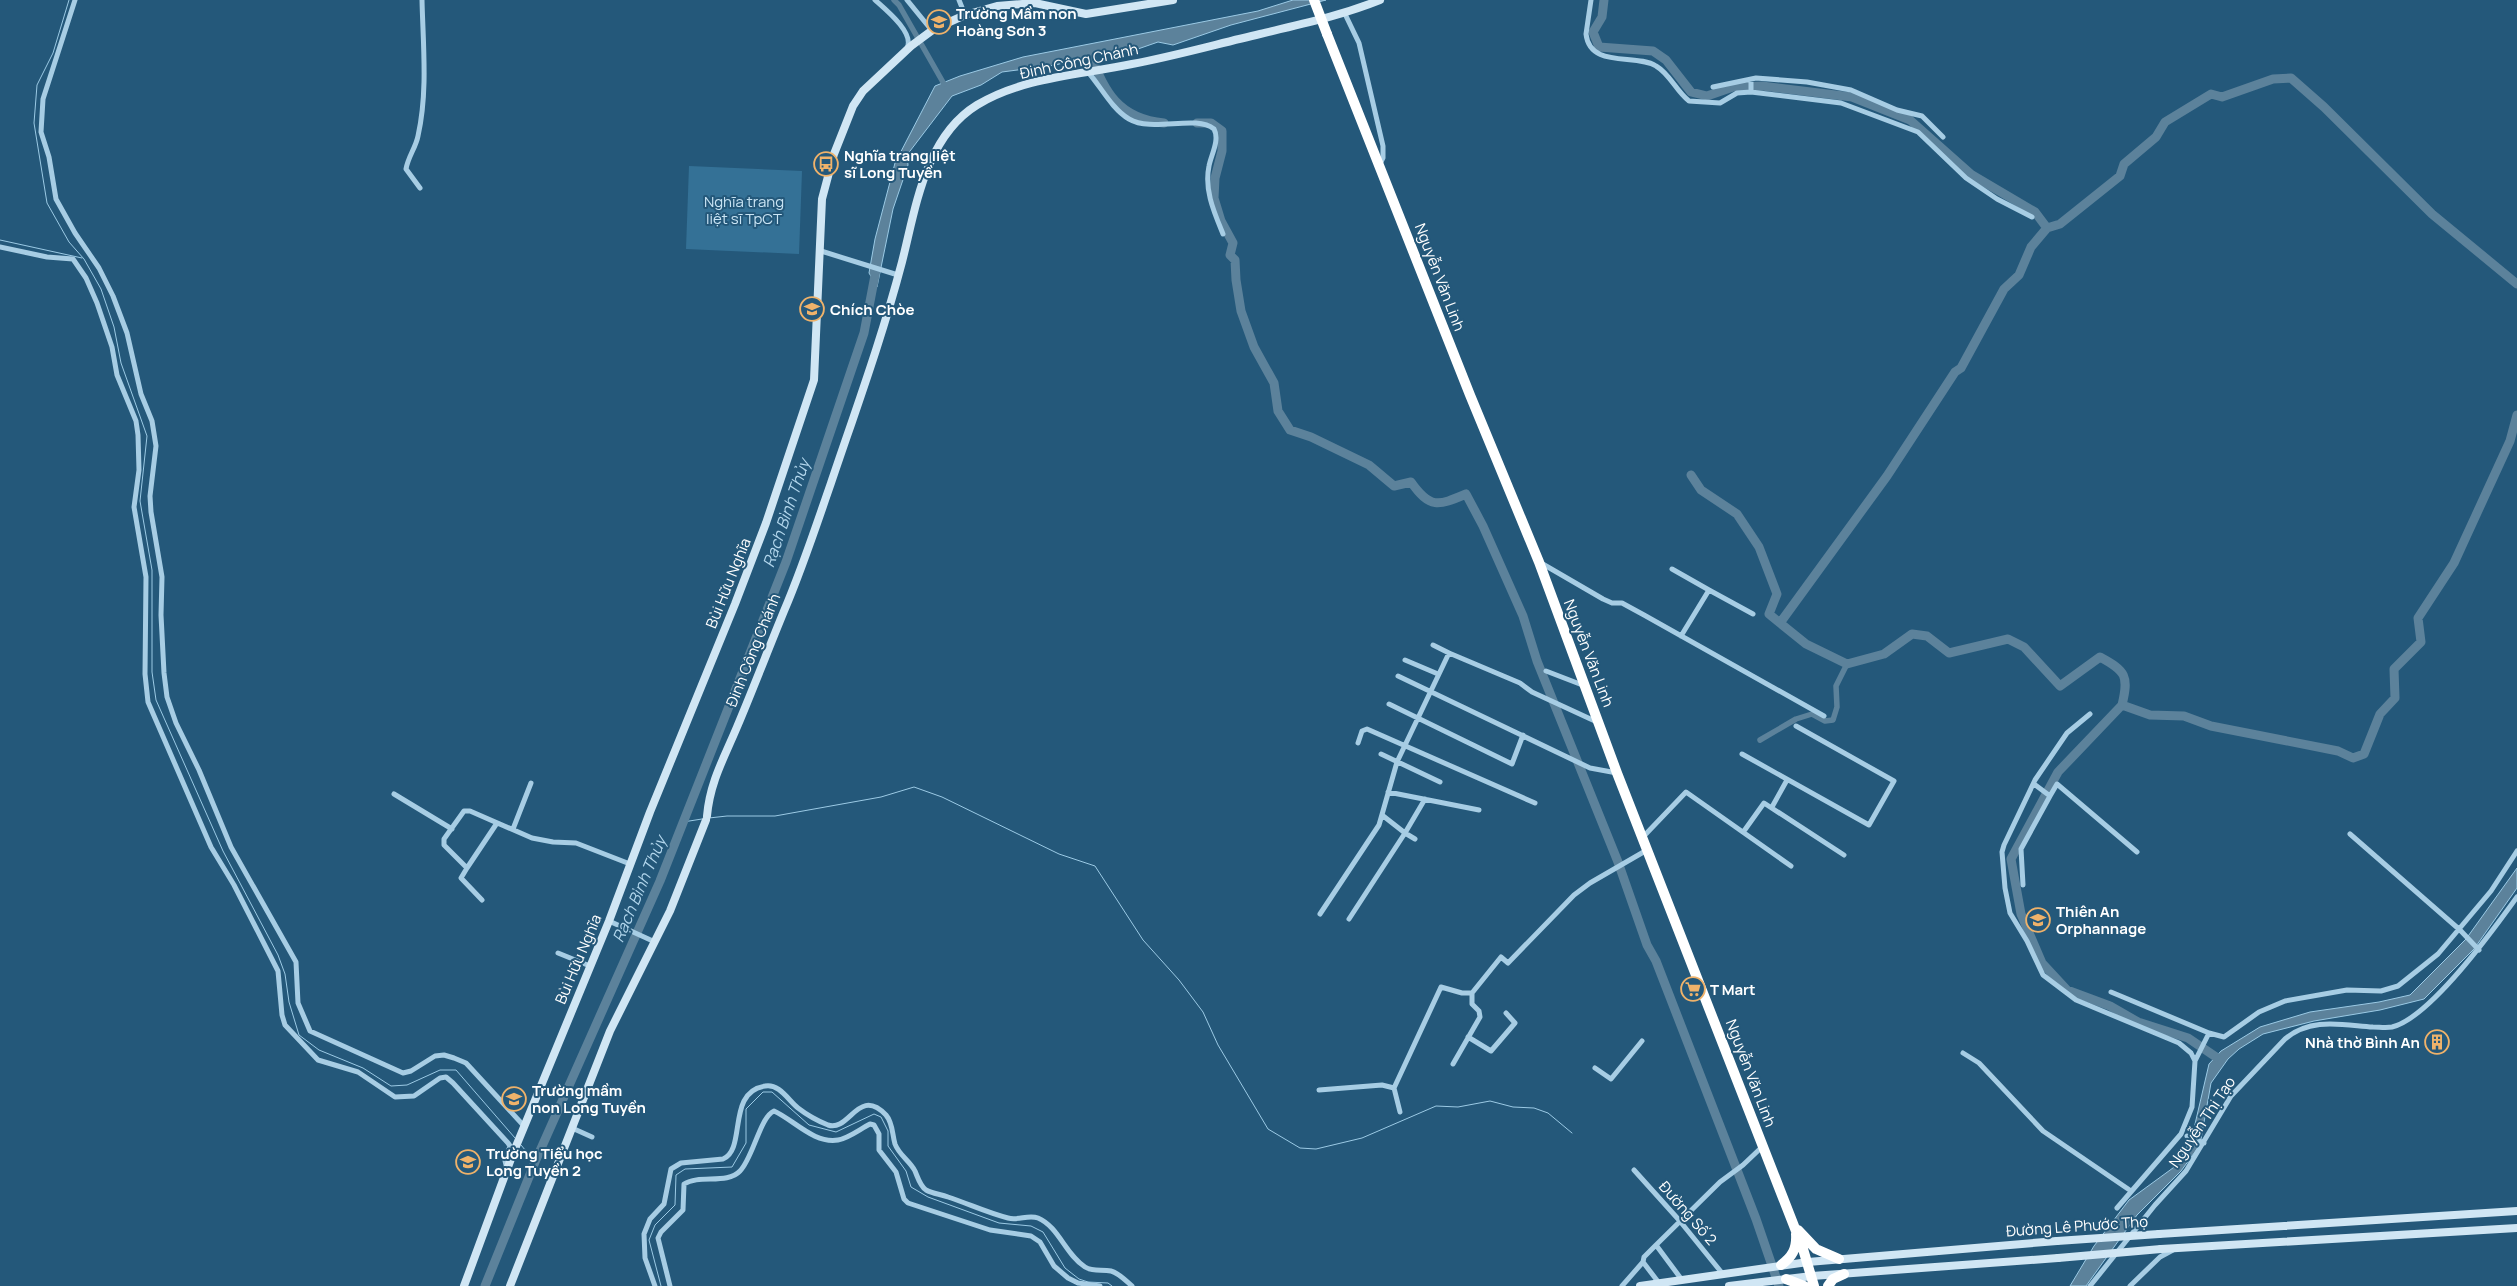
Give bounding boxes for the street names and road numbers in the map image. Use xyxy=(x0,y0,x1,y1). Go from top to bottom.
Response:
street label: Đinh Công Chánh xyxy=(1018,38,1140,84)
street label: Nguyễn Văn Linh xyxy=(1410,220,1470,334)
street label: Bùi Hữu Nghĩa xyxy=(700,535,756,631)
street label: Đinh Công Chánh xyxy=(721,590,785,710)
street label: Nguyễn Văn Linh xyxy=(1559,596,1619,710)
street label: Bùi Hữu Nghĩa xyxy=(550,911,606,1007)
street label: Nguyễn Văn Linh xyxy=(1721,1016,1781,1130)
street label: Nguyễn Thị Tạo xyxy=(2164,1072,2240,1172)
street label: Đường Số 2 xyxy=(1654,1176,1722,1250)
street label: Đường Lê Phước Thọ xyxy=(2005,1211,2149,1241)

